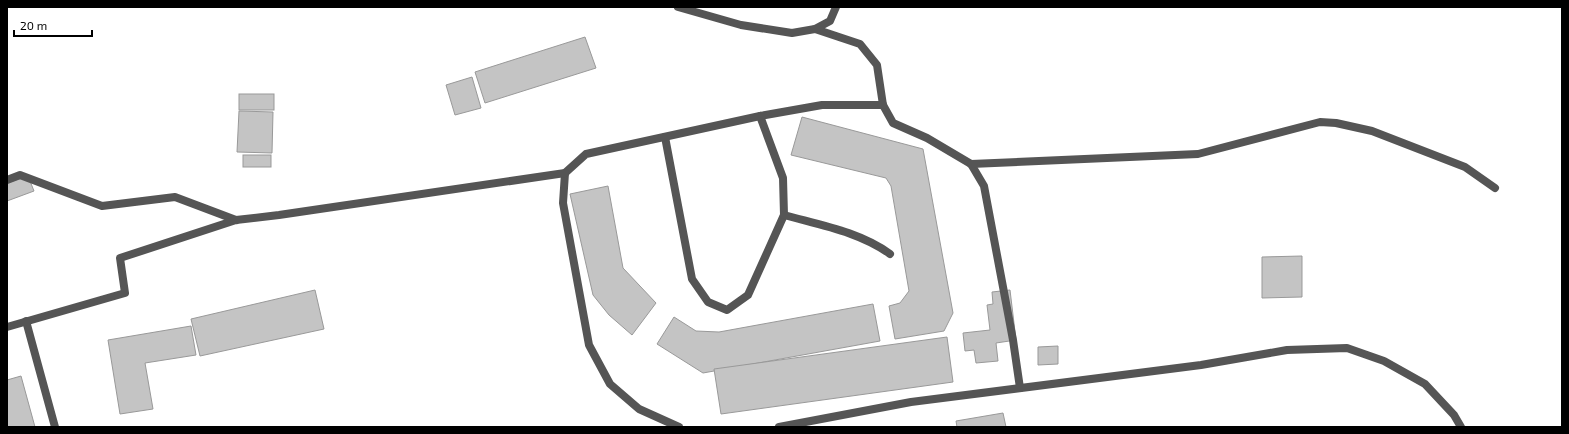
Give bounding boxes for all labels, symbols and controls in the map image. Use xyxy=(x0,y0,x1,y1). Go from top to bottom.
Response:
scale bar xyxy=(14,12,92,38)
text: 20 m xyxy=(20,18,47,32)

